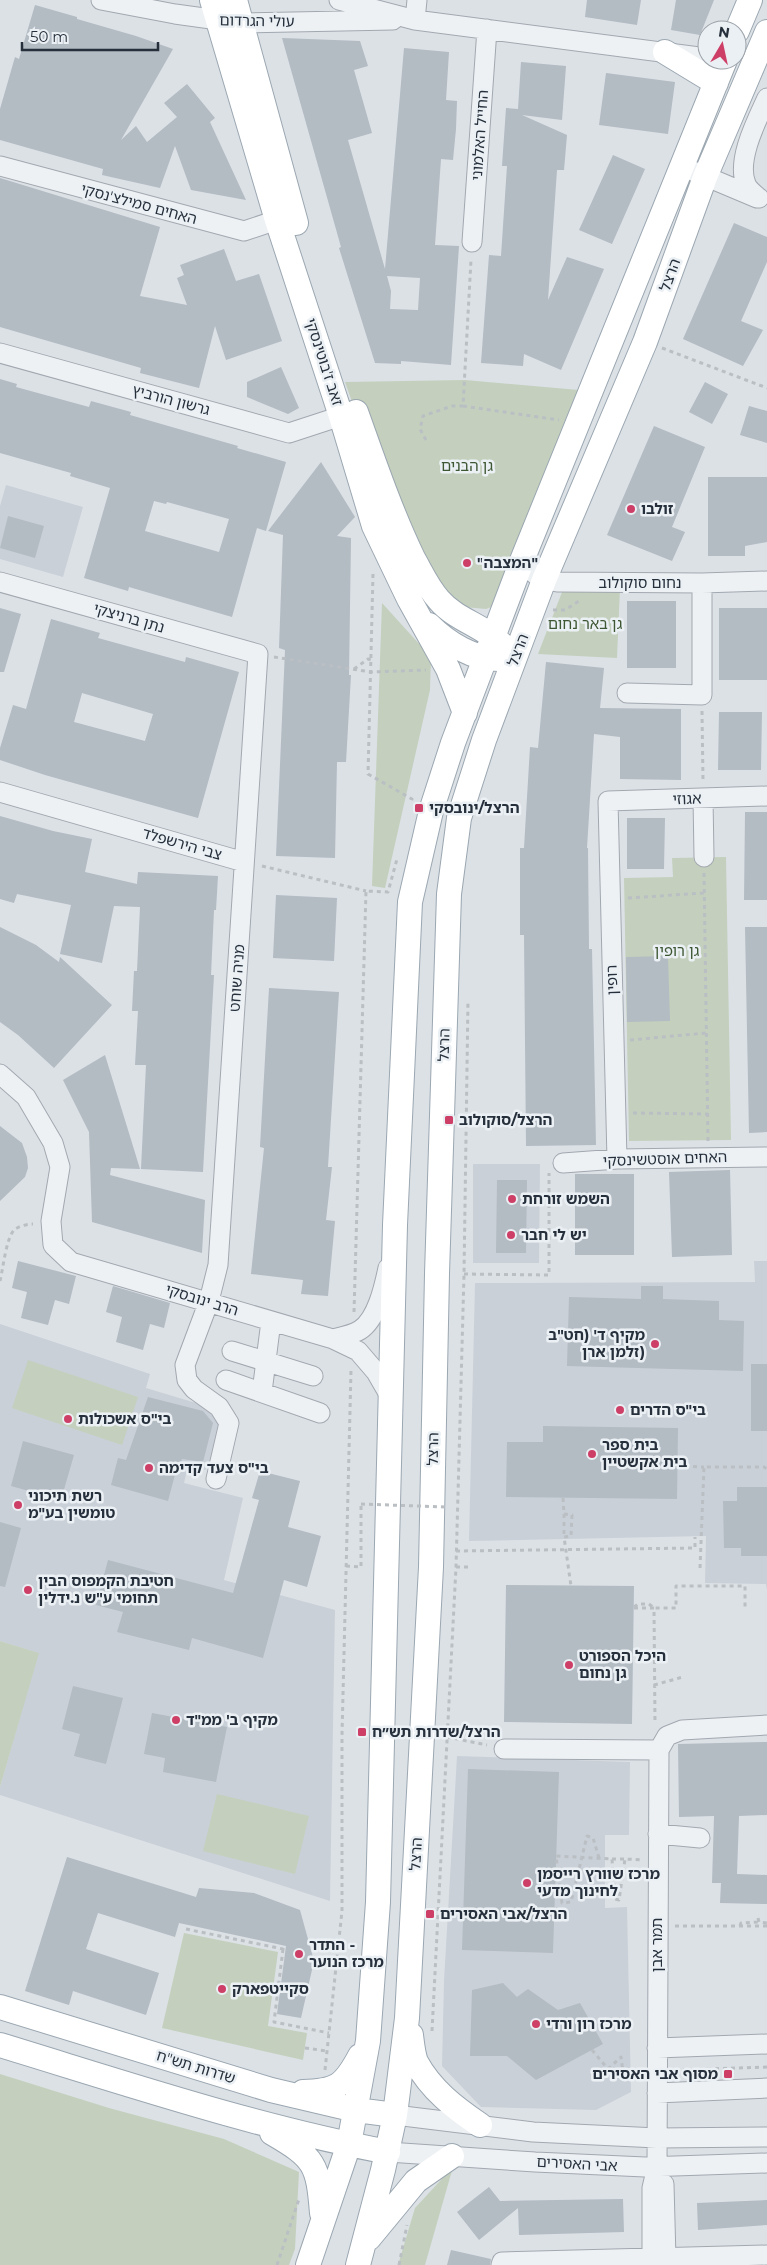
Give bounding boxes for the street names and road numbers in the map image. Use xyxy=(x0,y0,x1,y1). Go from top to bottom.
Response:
street label: עולי הגרדום xyxy=(219,10,295,31)
street label: החייל האלמוני xyxy=(467,89,492,181)
street label: האחים סמילצ'נסקי xyxy=(79,179,199,228)
street label: הרצל xyxy=(655,256,684,294)
street label: זאב ז'בוטינסקי xyxy=(301,316,348,408)
street label: גרשון הורביץ xyxy=(130,380,212,419)
street label: נחום סוקולוב xyxy=(598,573,682,592)
street label: נתן ברניצקי xyxy=(91,598,167,637)
street label: הרצל xyxy=(503,631,532,669)
street label: אגוזי xyxy=(672,789,702,809)
street label: צבי הירשפלד xyxy=(140,823,224,864)
street label: מניה שוחט xyxy=(225,943,248,1012)
street label: רופין xyxy=(601,964,622,996)
street label: הרצל xyxy=(433,1028,454,1062)
street label: האחים אוסטשינסקי xyxy=(602,1147,728,1170)
street label: הרב ינובסקי xyxy=(163,1279,241,1320)
street label: הרצל xyxy=(423,1432,442,1466)
street label: הרצל xyxy=(405,1837,426,1871)
street label: תמר אבן xyxy=(647,1918,666,1972)
street label: שדרות תש"ח xyxy=(154,2046,238,2088)
street label: אבי האסירים xyxy=(536,2152,618,2175)

